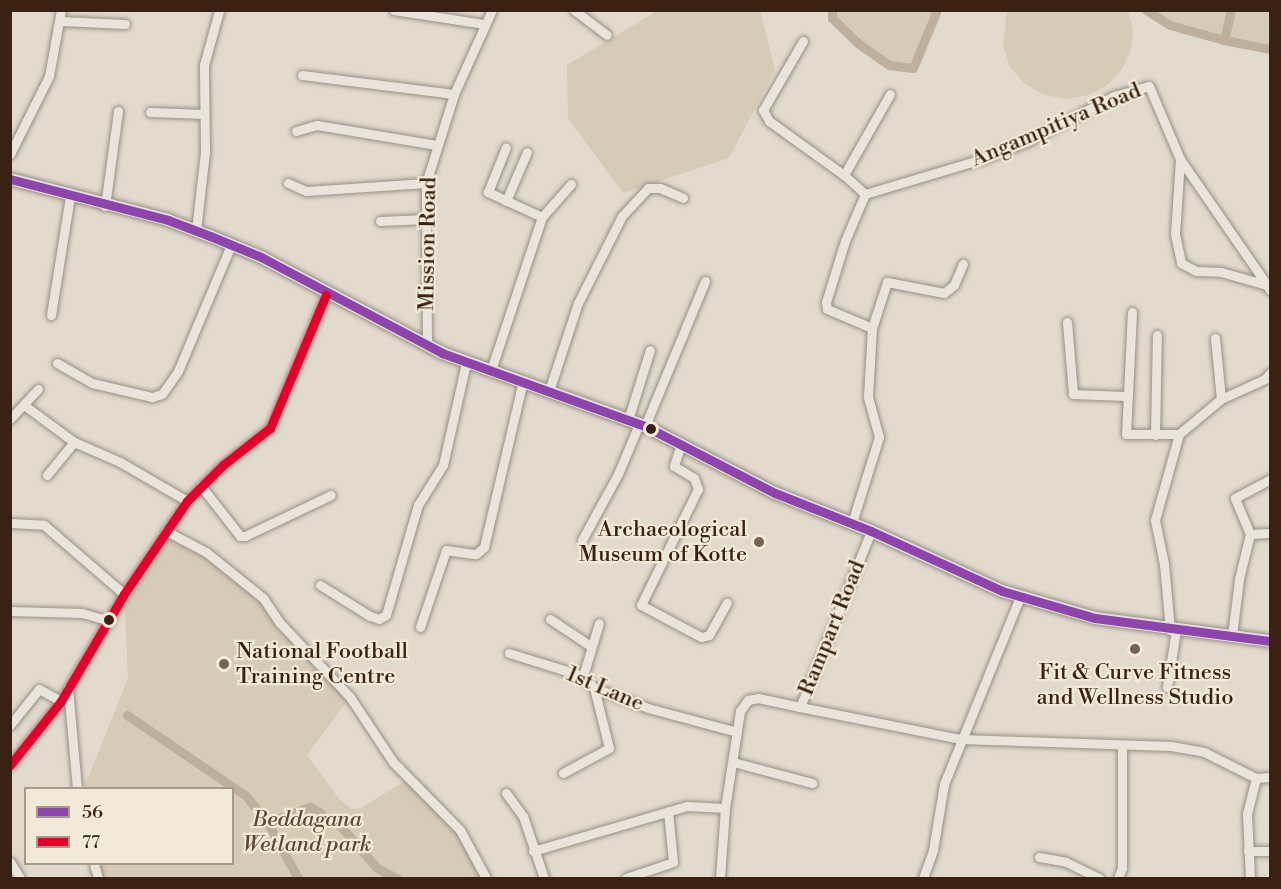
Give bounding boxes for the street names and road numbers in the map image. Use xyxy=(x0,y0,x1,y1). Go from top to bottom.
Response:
street label: Angampitiya Road xyxy=(967,77,1145,173)
street label: Mission Road xyxy=(414,177,442,311)
street label: Rampart Road xyxy=(793,557,871,699)
street label: 1st Lane xyxy=(562,661,648,717)

